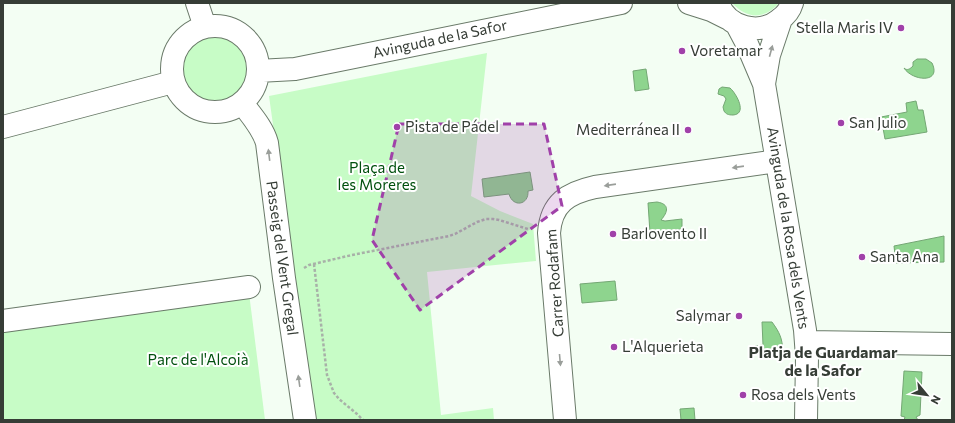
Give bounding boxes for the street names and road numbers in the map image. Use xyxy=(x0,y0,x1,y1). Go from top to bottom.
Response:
street label: Avinguda de la Safor xyxy=(371,15,509,61)
street label: Avinguda de la Rosa dels Vents xyxy=(764,125,814,330)
street label: Passeig del Vent Gregal xyxy=(263,179,303,336)
street label: Carrer Rodafam xyxy=(541,228,567,338)

